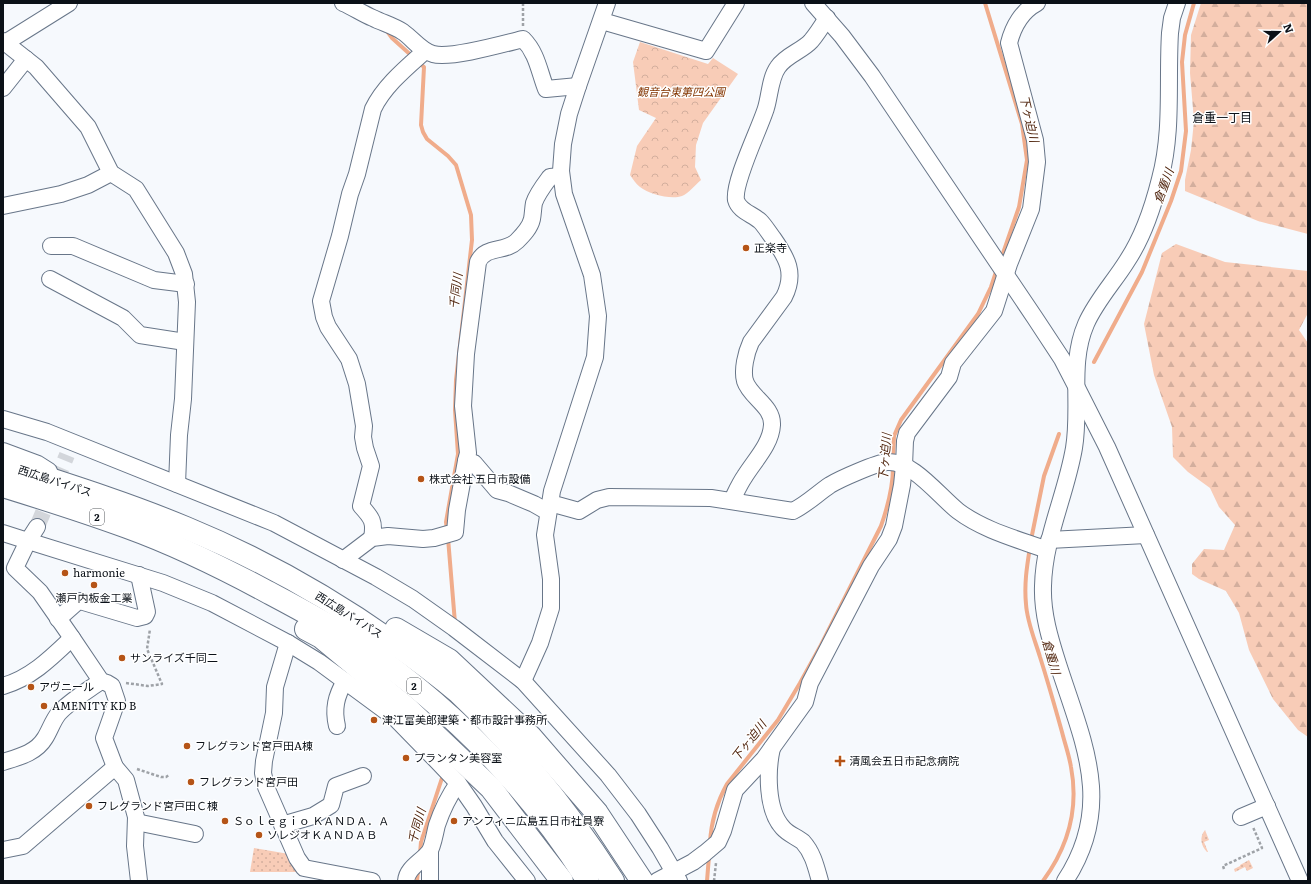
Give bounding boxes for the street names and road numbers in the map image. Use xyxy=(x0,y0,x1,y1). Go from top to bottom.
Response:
street label: 西広島バイパス xyxy=(16,461,94,500)
road number: 2 xyxy=(90,509,104,525)
street label: 西広島バイパス xyxy=(313,587,386,641)
road number: 2 xyxy=(407,678,421,694)

